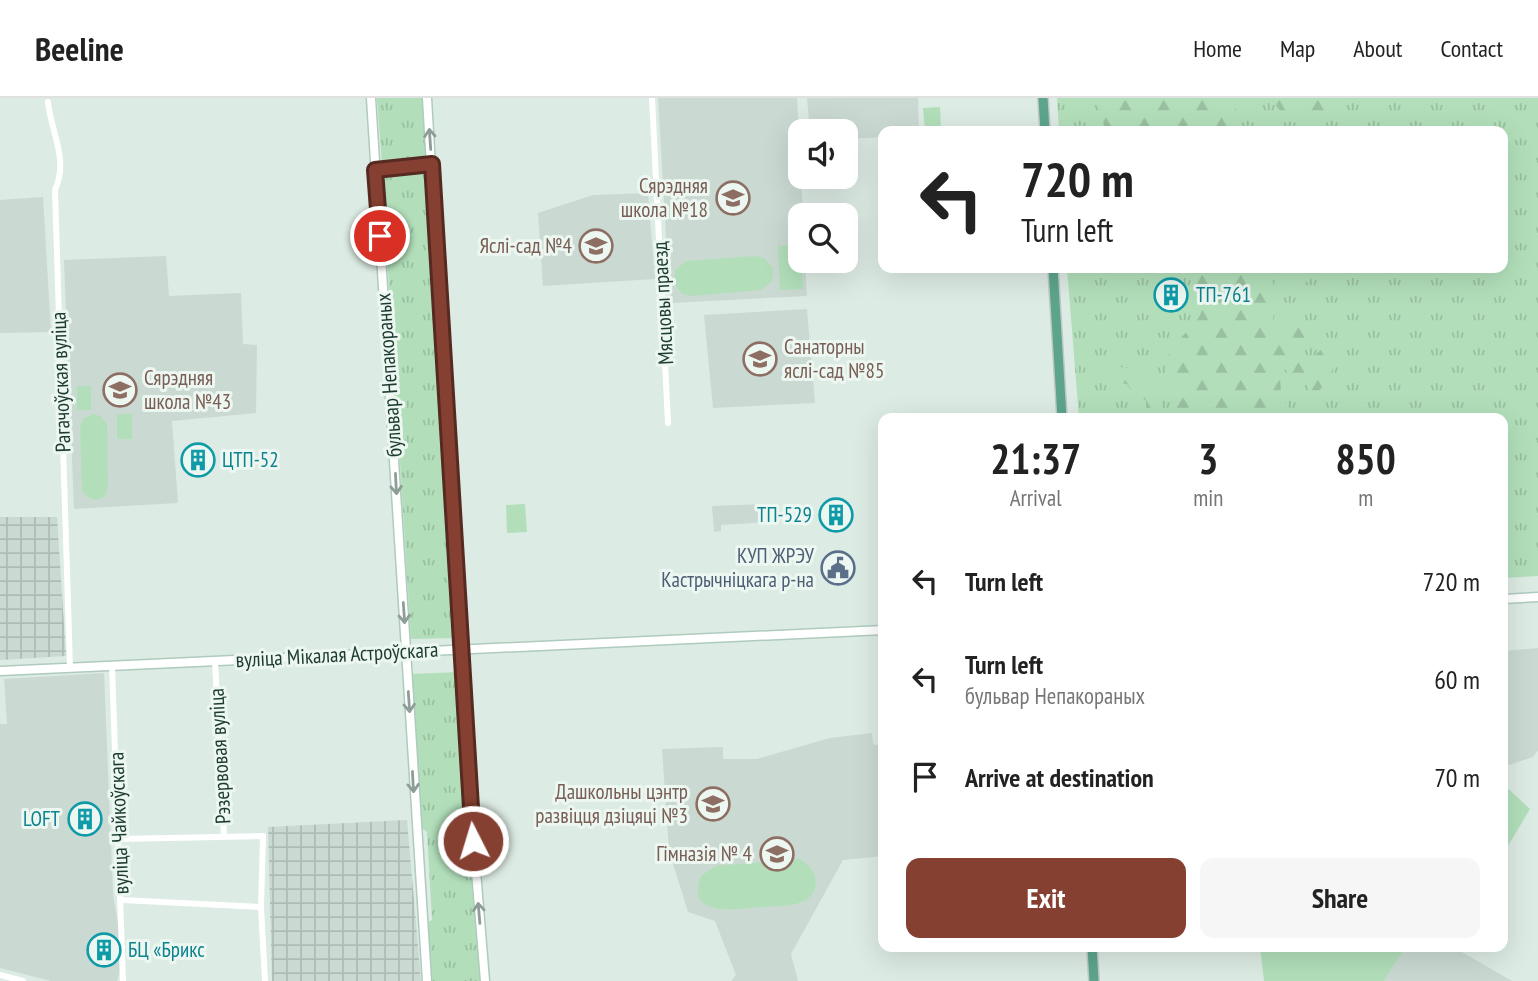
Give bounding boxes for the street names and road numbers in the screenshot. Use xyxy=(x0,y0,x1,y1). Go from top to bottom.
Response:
street label: Мясцовы праезд xyxy=(646,241,679,365)
street label: бульвар Непакораных xyxy=(369,292,408,458)
street label: Рагачоўская вуліца xyxy=(45,311,76,453)
street label: вуліца Мікалая Астроўскага xyxy=(235,636,439,673)
street label: Рэзервовая вуліца xyxy=(202,688,237,825)
street label: вуліца Чайкоўскага xyxy=(103,751,134,895)

